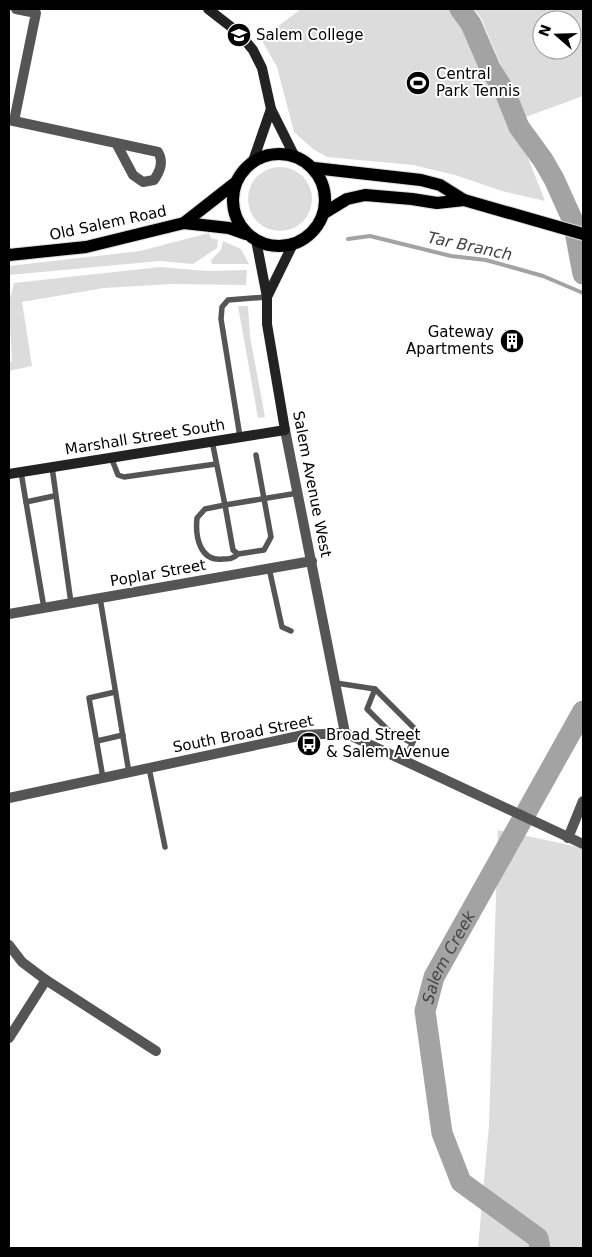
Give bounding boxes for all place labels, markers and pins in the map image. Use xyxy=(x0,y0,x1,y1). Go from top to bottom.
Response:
school or university icon: Salem College xyxy=(226,22,252,48)
place label: Salem College xyxy=(256,26,363,44)
place label: Central Park Tennis xyxy=(436,65,520,100)
sports icon: Central Park Tennis xyxy=(405,70,431,96)
place label: Gateway Apartments xyxy=(406,323,494,358)
building icon: Gateway Apartments xyxy=(499,328,525,354)
place label: Broad Street & Salem Avenue xyxy=(326,726,450,761)
bus stop icon: Broad Street & Salem Avenue xyxy=(296,731,322,757)

